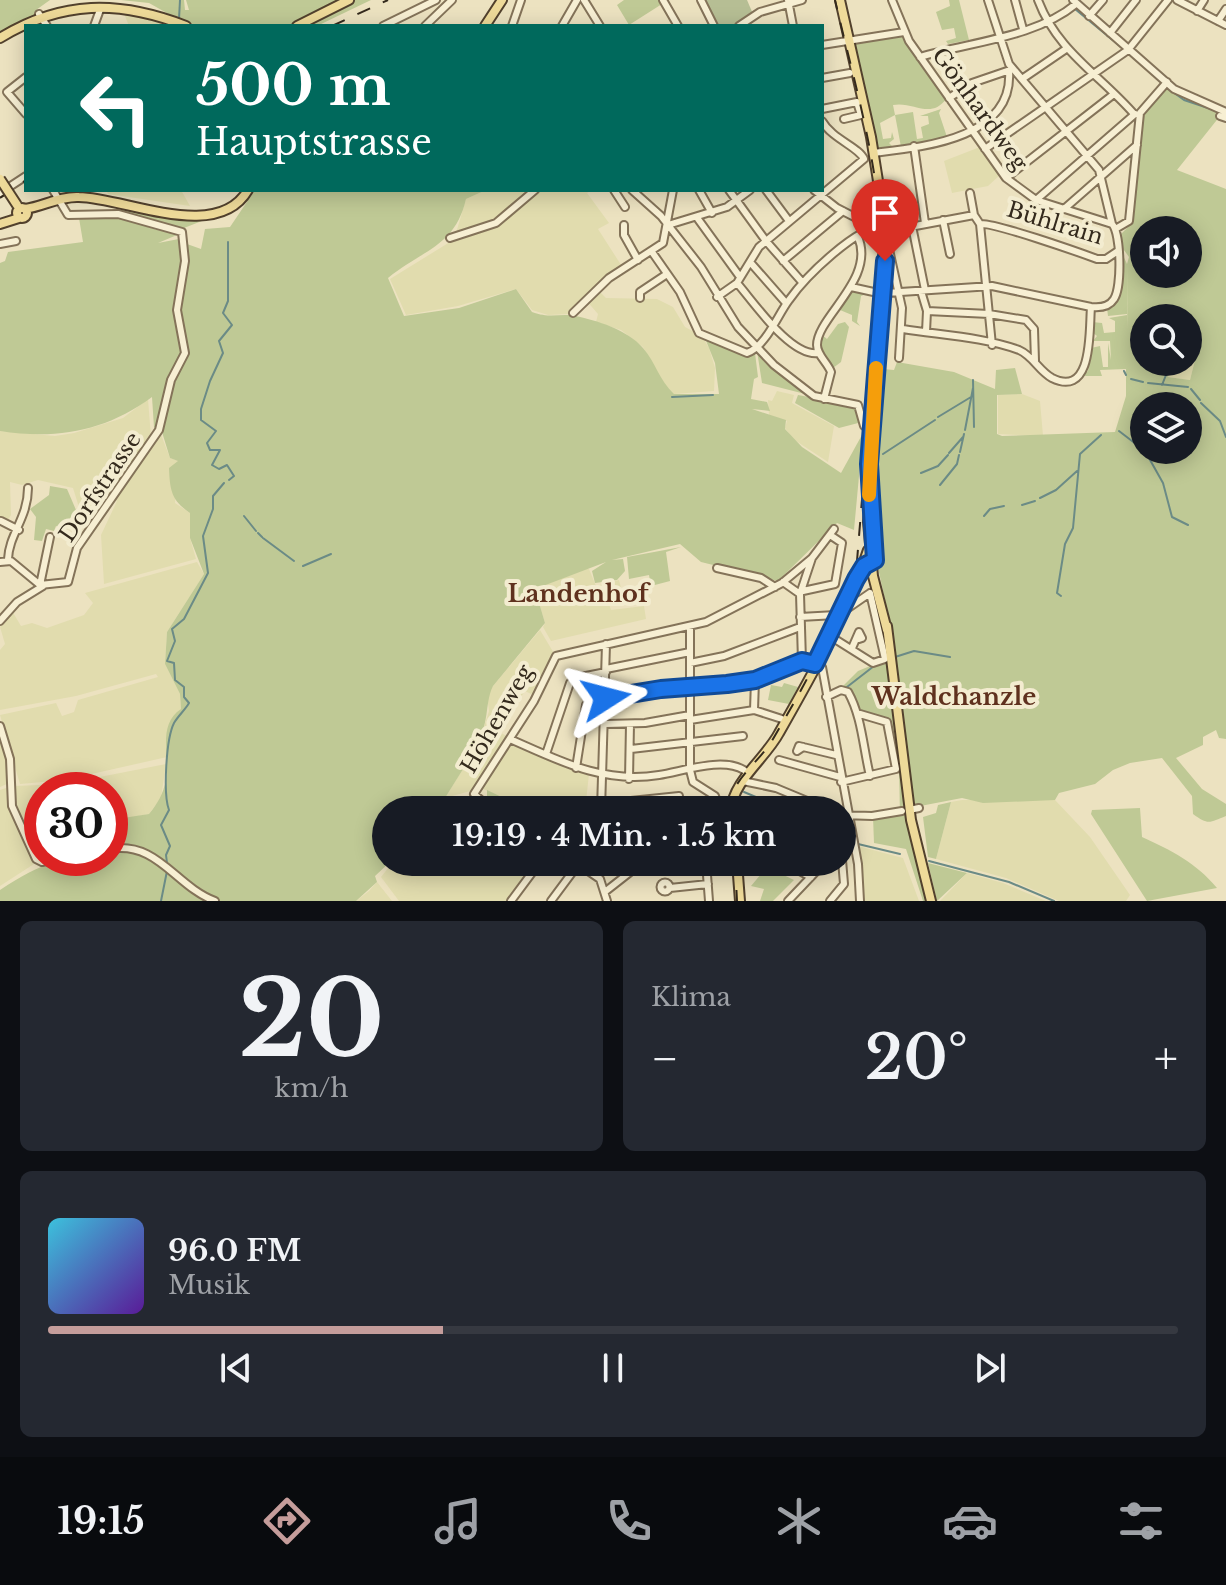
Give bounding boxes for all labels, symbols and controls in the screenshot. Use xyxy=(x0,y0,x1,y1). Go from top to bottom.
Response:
street label: Gönhardweg xyxy=(926,42,1034,176)
text: 500 m xyxy=(196,51,391,120)
icon: left xyxy=(64,56,168,160)
text: Hauptstrasse xyxy=(196,120,432,165)
pin xyxy=(851,179,919,261)
icon: arrive xyxy=(863,191,907,235)
street label: Bühlrain xyxy=(1004,196,1106,250)
map controls xyxy=(1130,216,1202,464)
button: sound xyxy=(1130,216,1202,288)
button: search xyxy=(1130,304,1202,376)
button: layers xyxy=(1130,392,1202,464)
street label: Dorfstrasse xyxy=(53,427,147,547)
district label: Landenhof xyxy=(507,579,651,608)
position arrow xyxy=(564,656,648,740)
street label: Höhenweg xyxy=(455,659,539,778)
district label: Waldchanzle xyxy=(871,682,1036,711)
speed limit sign: 30 xyxy=(24,772,128,876)
text: 19:19 · 4 Min. · 1.5 km xyxy=(452,817,776,854)
text: 20 xyxy=(238,955,385,1084)
text: Klima xyxy=(651,981,731,1013)
text: 20° xyxy=(865,1021,968,1095)
text: − xyxy=(651,1031,679,1086)
text: + xyxy=(1154,1031,1178,1086)
text: km/h xyxy=(275,1072,348,1104)
text: 96.0 FM xyxy=(168,1232,301,1269)
text: Musik xyxy=(168,1269,250,1301)
icon: previous xyxy=(214,1346,258,1390)
icon: pause xyxy=(591,1346,635,1390)
icon: next xyxy=(968,1346,1012,1390)
icon: directions xyxy=(259,1493,315,1549)
icon: music xyxy=(430,1493,486,1549)
icon: phone xyxy=(601,1493,657,1549)
icon: climate xyxy=(771,1493,827,1549)
icon: car xyxy=(942,1493,998,1549)
icon: filters xyxy=(1113,1493,1169,1549)
text: 19:15 xyxy=(57,1499,145,1544)

